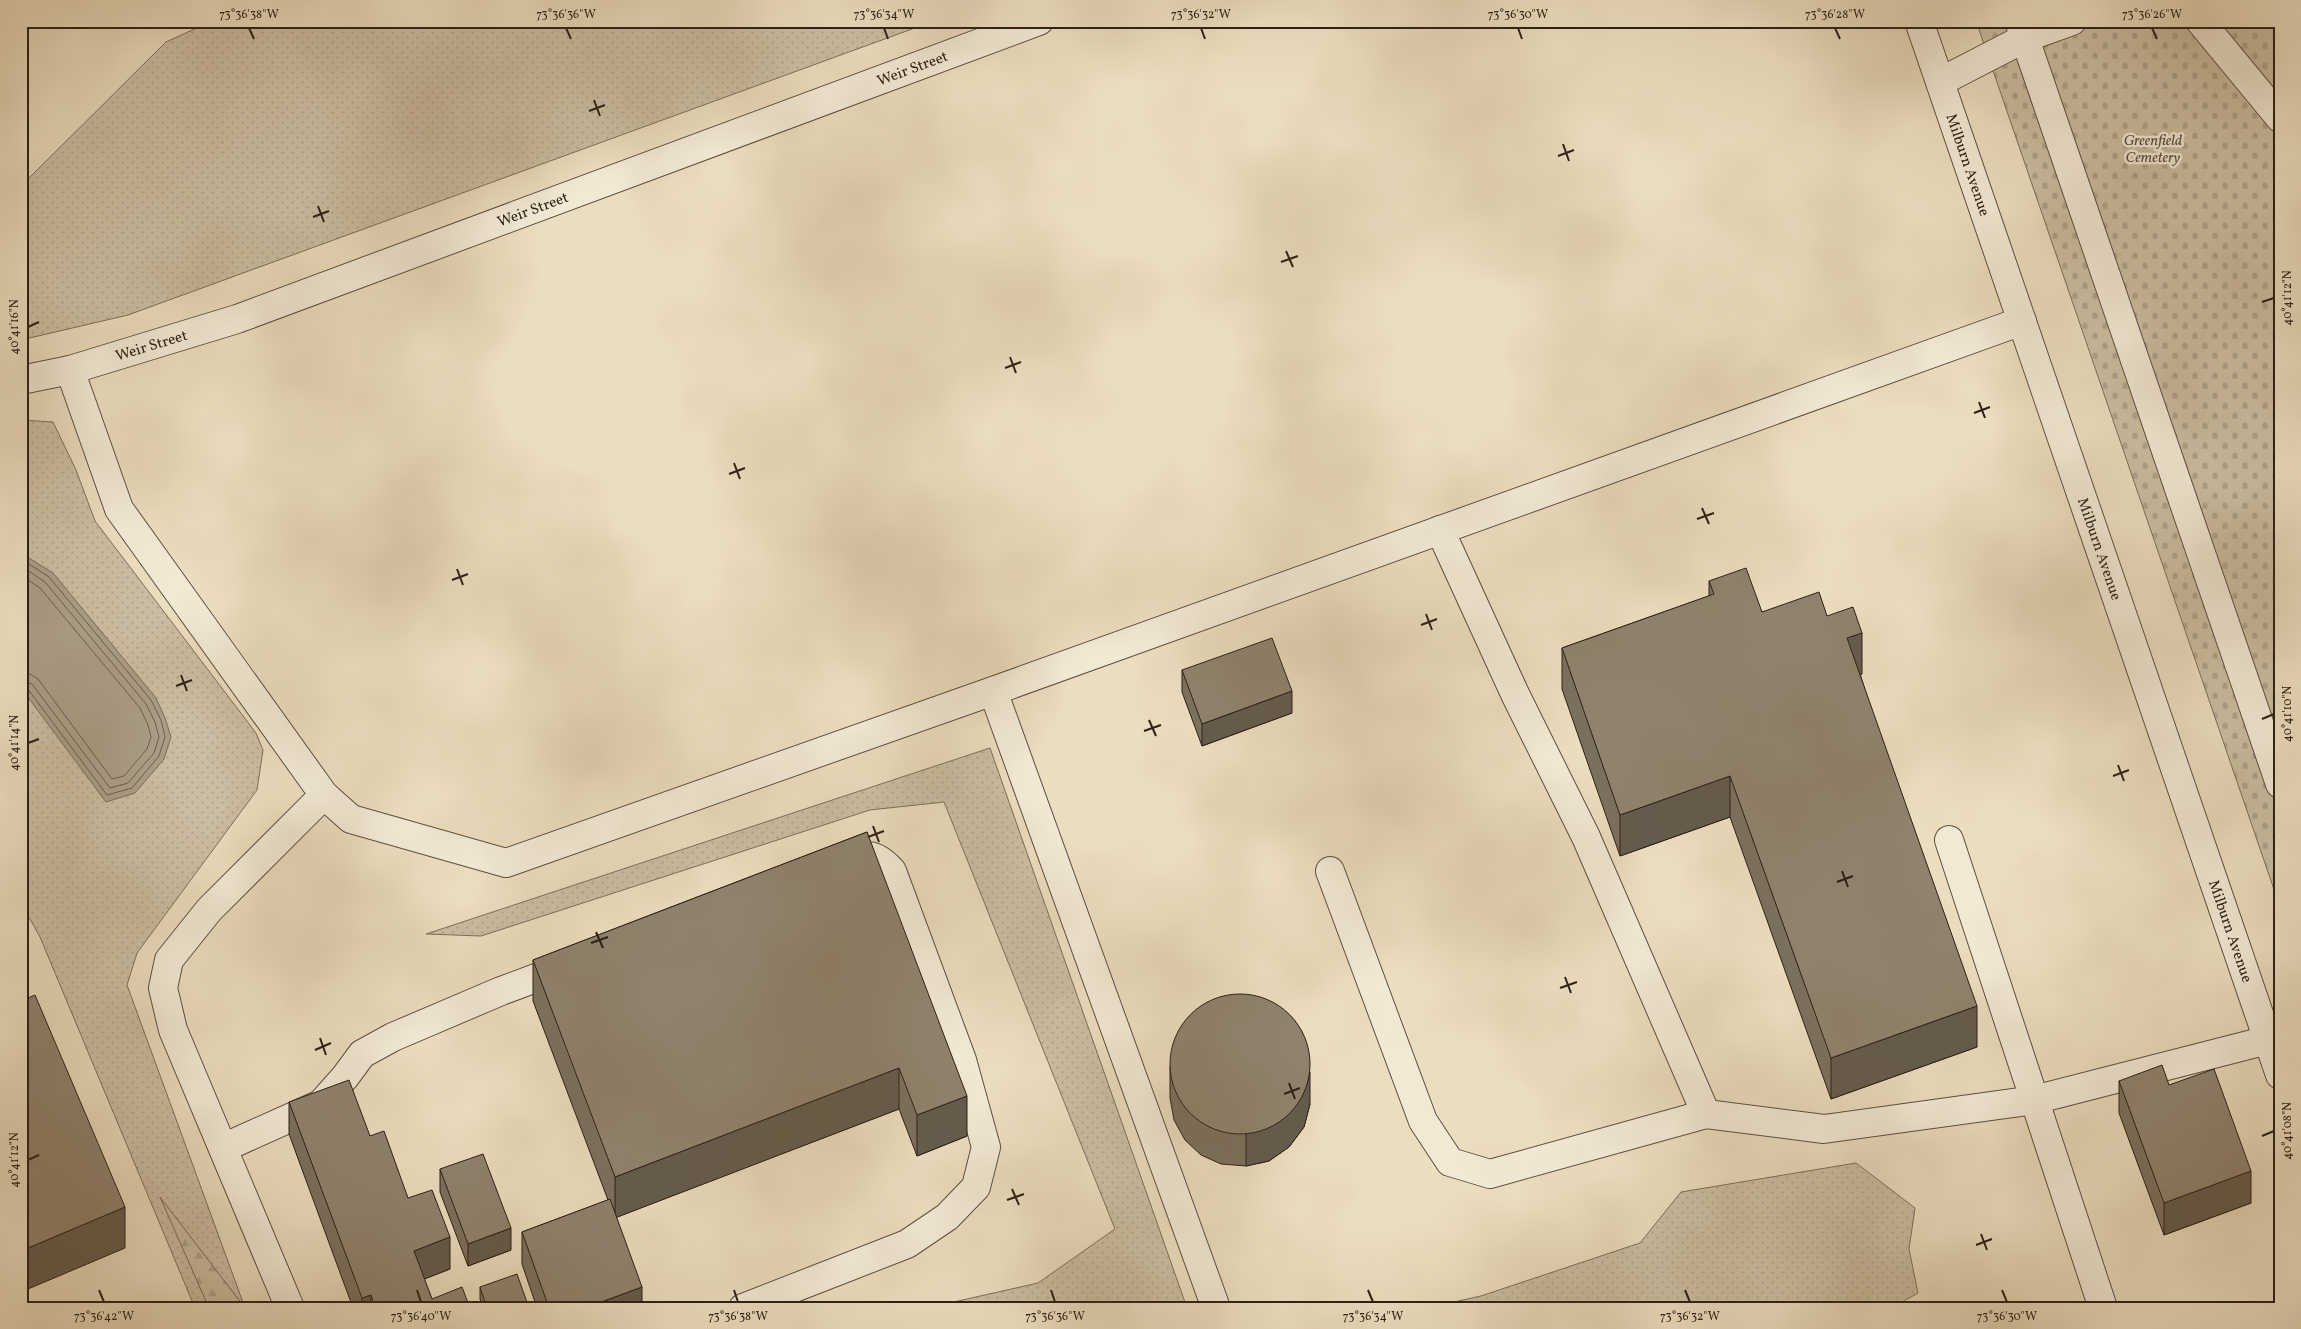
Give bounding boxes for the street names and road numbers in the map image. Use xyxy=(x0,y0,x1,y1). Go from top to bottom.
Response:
street label: Weir Street xyxy=(874,47,951,92)
street label: Milburn Avenue xyxy=(1940,111,1994,219)
street label: Weir Street xyxy=(495,188,572,233)
street label: Weir Street xyxy=(113,326,190,367)
street label: Milburn Avenue xyxy=(2071,495,2126,603)
street label: Milburn Avenue xyxy=(2202,878,2257,986)

